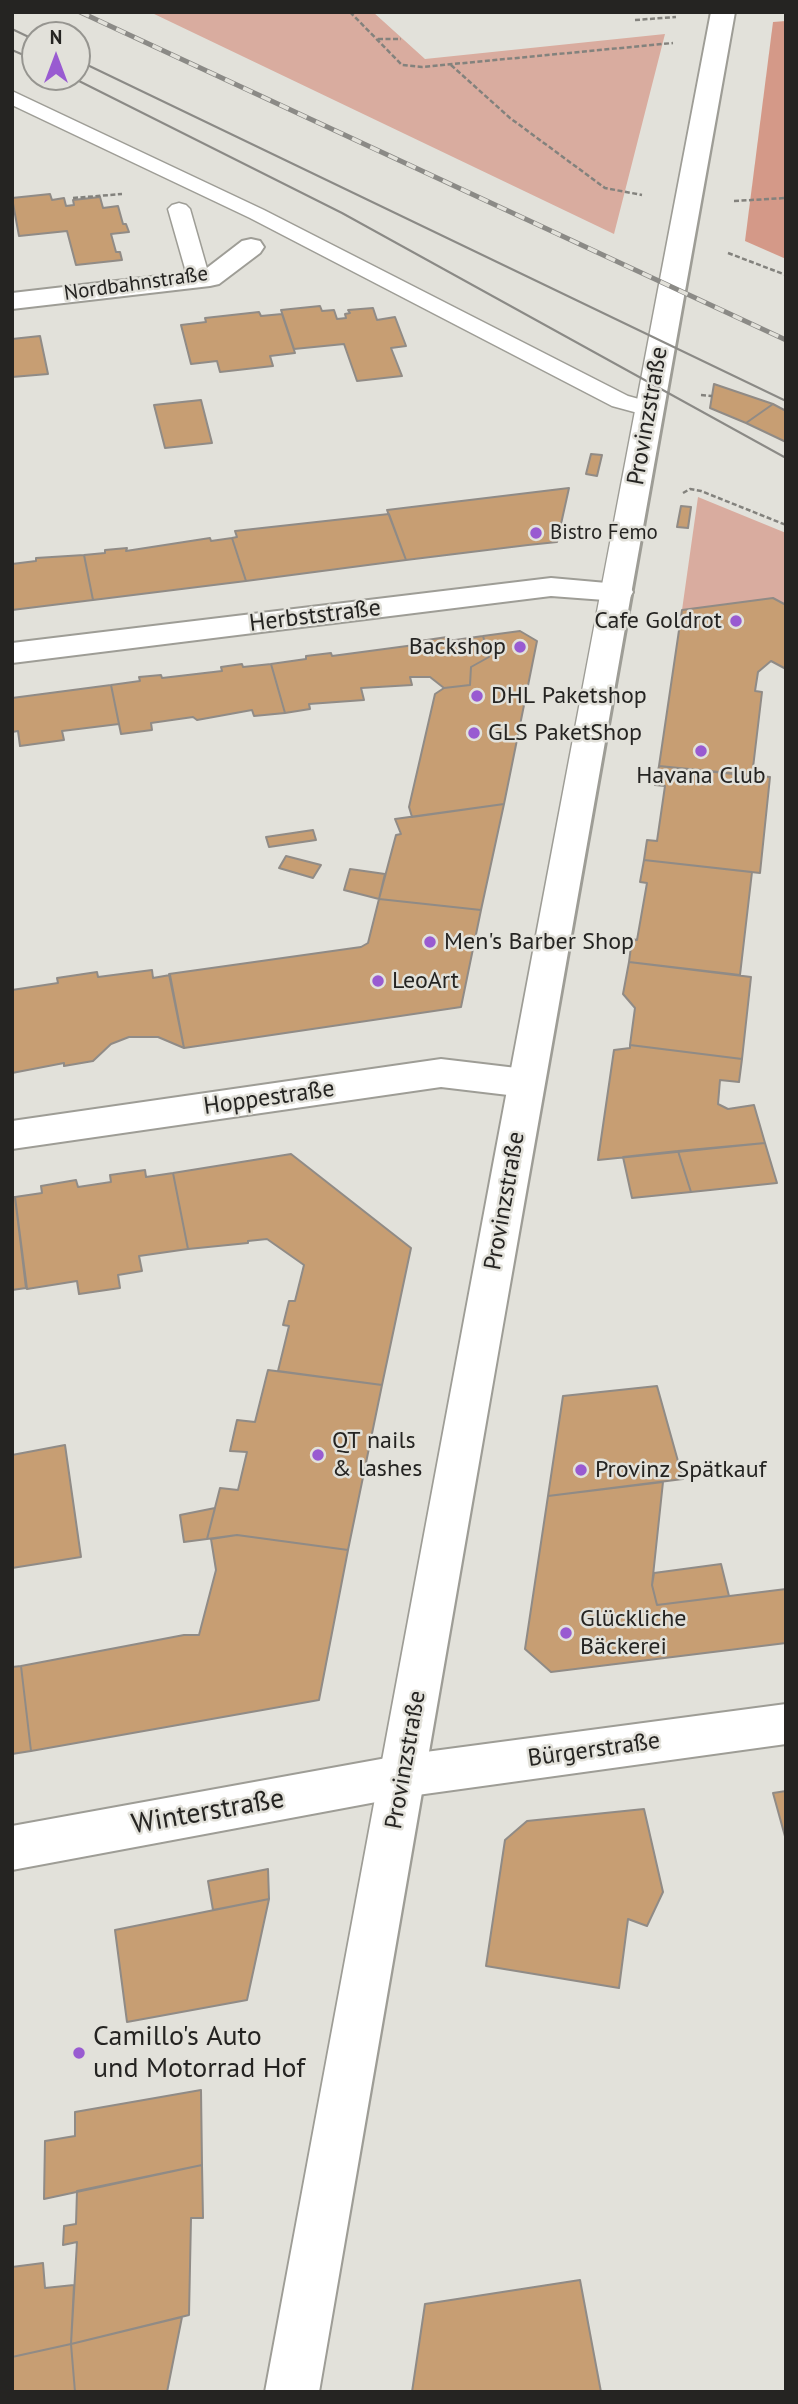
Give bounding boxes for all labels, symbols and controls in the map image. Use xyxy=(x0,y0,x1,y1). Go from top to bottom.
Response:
north arrow xyxy=(21,21,91,91)
text: N xyxy=(50,25,62,49)
street label: Nordbahnstraße xyxy=(62,261,210,307)
street label: Provinzstraße xyxy=(622,345,674,487)
place label: Bistro Femo xyxy=(550,520,658,546)
marker: Bistro Femo xyxy=(528,525,544,541)
street label: Herbststraße xyxy=(248,594,382,638)
place label: Cafe Goldrot xyxy=(594,607,722,635)
marker: Cafe Goldrot xyxy=(728,613,744,629)
place label: Backshop xyxy=(409,633,506,661)
marker: Backshop xyxy=(512,639,528,655)
place label: DHL Paketshop xyxy=(491,682,647,710)
marker: DHL Paketshop xyxy=(469,688,485,704)
place label: GLS PaketShop xyxy=(488,719,642,747)
marker: GLS PaketShop xyxy=(466,725,482,741)
marker: Havana Club xyxy=(693,743,709,759)
place label: Havana Club xyxy=(636,762,766,790)
place label: Men's Barber Shop xyxy=(444,928,634,956)
marker: Men's Barber Shop xyxy=(422,934,438,950)
place label: LeoArt xyxy=(392,967,459,995)
marker: LeoArt xyxy=(370,973,386,989)
street label: Hoppestraße xyxy=(202,1075,336,1121)
street label: Provinzstraße xyxy=(479,1130,531,1272)
place label: QT nails & lashes xyxy=(332,1427,422,1483)
marker: QT nails & lashes xyxy=(310,1447,326,1463)
place label: Provinz Spätkauf xyxy=(595,1456,766,1484)
marker: Provinz Spätkauf xyxy=(573,1462,589,1478)
place label: Glückliche Bäckerei xyxy=(580,1605,687,1661)
marker: Glückliche Bäckerei xyxy=(558,1625,574,1641)
street label: Provinzstraße xyxy=(380,1689,432,1831)
street label: Bürgerstraße xyxy=(526,1726,662,1774)
street label: Winterstraße xyxy=(129,1782,287,1842)
place label: Camillo's Auto und Motorrad Hof xyxy=(93,2020,305,2086)
marker: Camillo's Auto und Motorrad Hof xyxy=(71,2045,87,2061)

